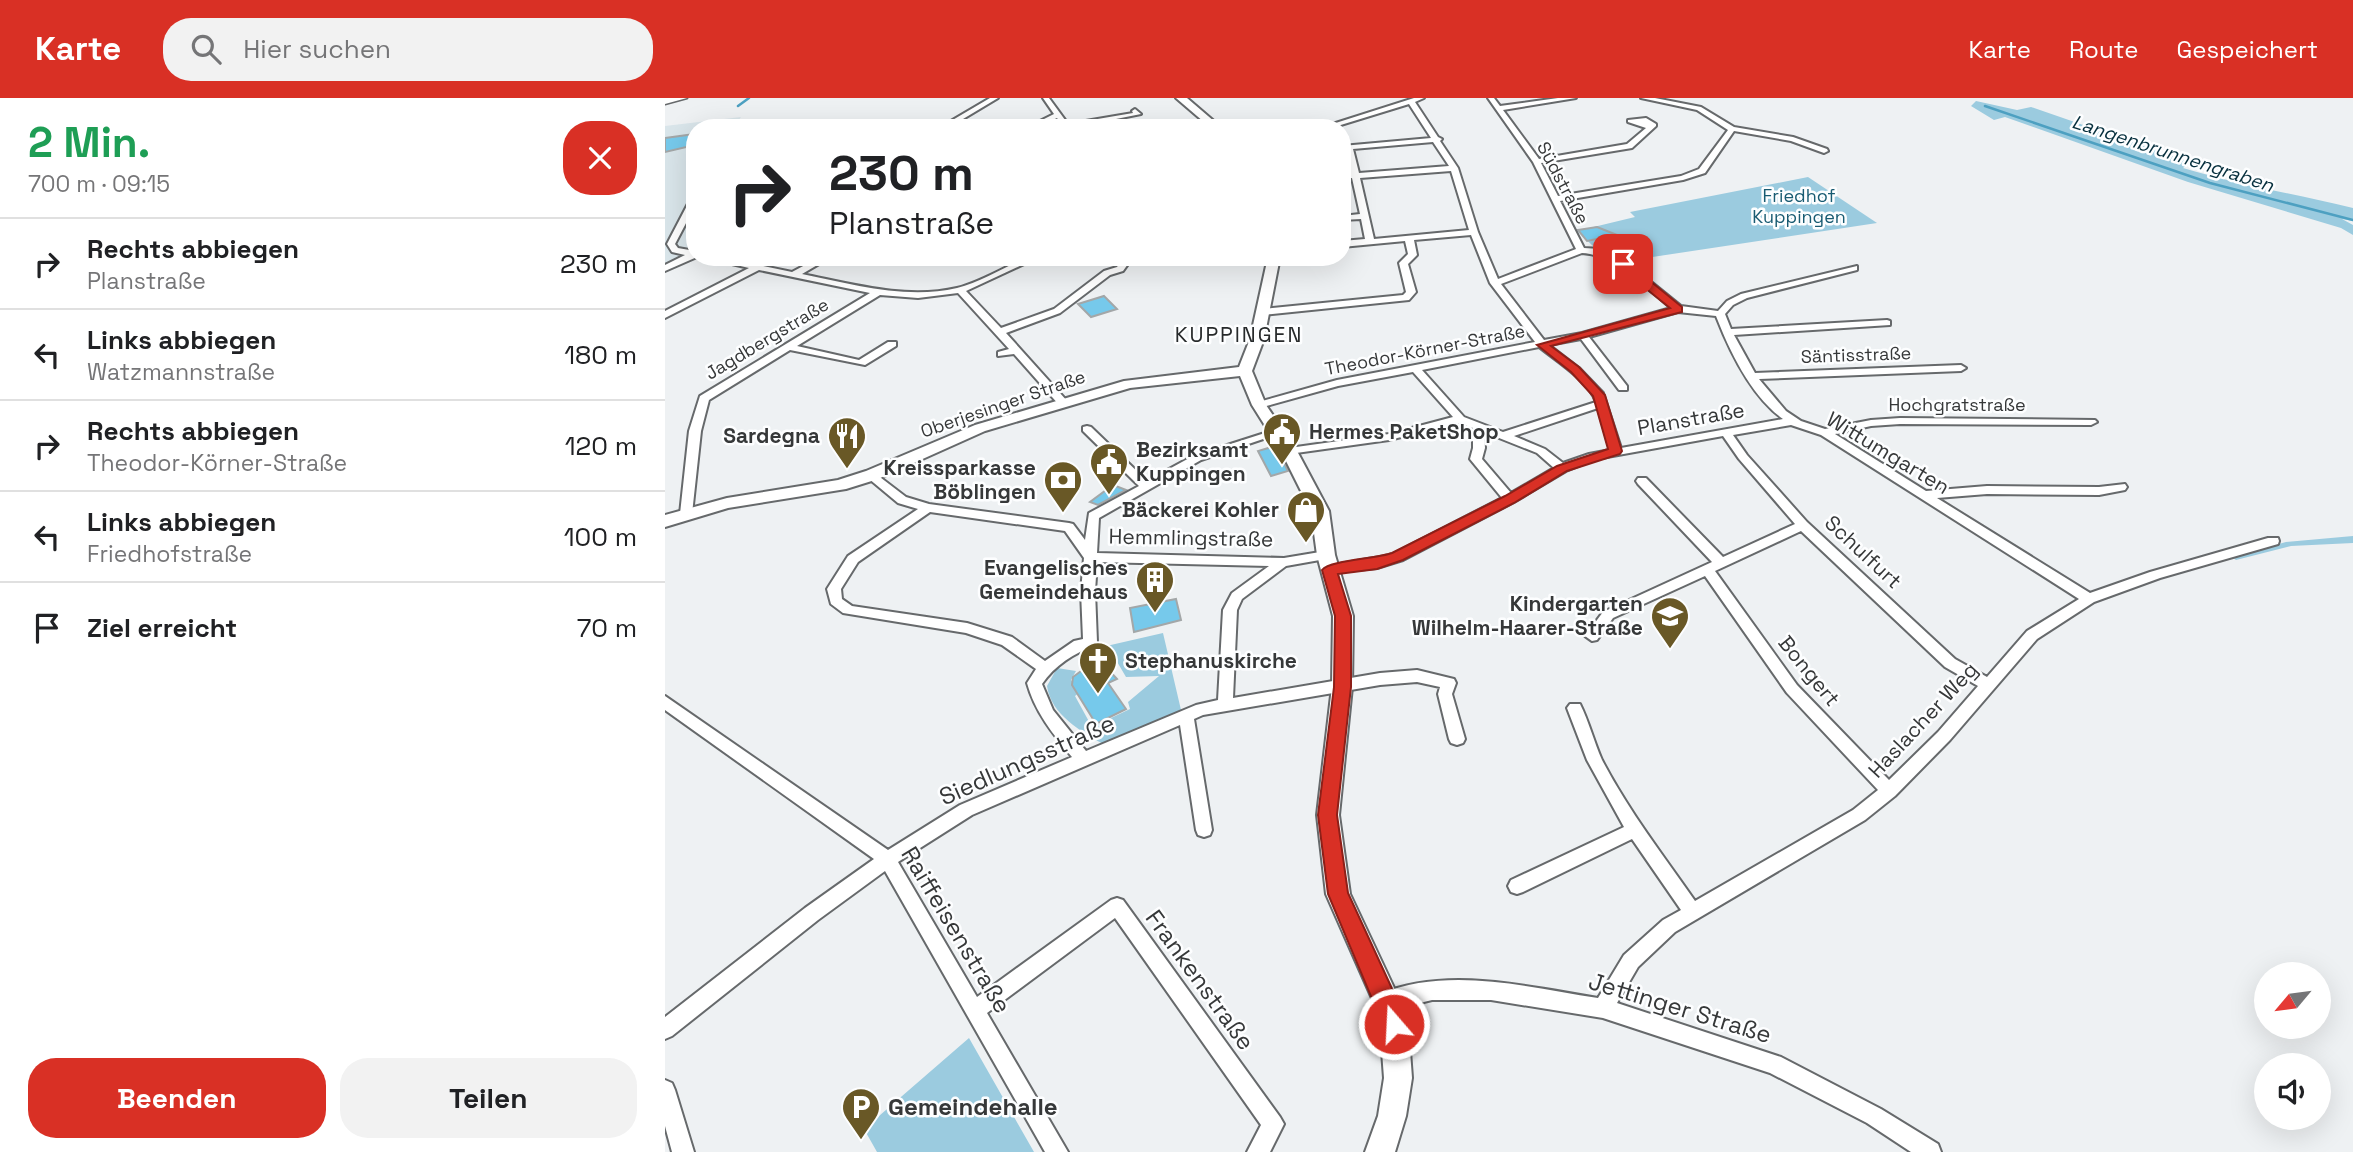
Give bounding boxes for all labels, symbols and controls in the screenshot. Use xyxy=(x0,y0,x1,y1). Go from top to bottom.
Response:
search box xyxy=(163,18,653,81)
text: Karte xyxy=(35,28,121,70)
icon: search xyxy=(187,30,225,68)
text: Hier suchen xyxy=(243,32,391,66)
text: Karte xyxy=(1969,34,2031,65)
text: Route xyxy=(2069,34,2138,65)
text: Gespeichert xyxy=(2176,34,2318,65)
water label: Langenbrunnengraben xyxy=(2069,109,2277,198)
text: 2 Min. xyxy=(28,116,150,169)
button: close xyxy=(563,121,637,195)
street label: Südstraße xyxy=(1532,138,1595,228)
text: 230 m xyxy=(829,142,974,204)
icon: right xyxy=(714,147,805,238)
text: 700 m · 09:15 xyxy=(28,169,170,199)
park label: Friedhof Kuppingen xyxy=(1752,184,1846,228)
text: Planstraße xyxy=(829,203,994,243)
text: Rechts abbiegen xyxy=(87,232,299,266)
pin xyxy=(1593,234,1653,294)
icon: right xyxy=(28,245,66,283)
icon: arrive xyxy=(1604,245,1642,283)
text: 230 m xyxy=(560,247,637,281)
text: Planstraße xyxy=(87,266,206,296)
street label: Jagdbergstraße xyxy=(701,293,833,385)
street label: Theodor-Körner-Straße xyxy=(1323,319,1527,380)
district label: KUPPINGEN xyxy=(1175,321,1303,348)
text: Links abbiegen xyxy=(87,323,276,357)
icon: left xyxy=(28,336,66,374)
text: 180 m xyxy=(564,338,637,372)
street label: Säntisstraße xyxy=(1800,341,1912,368)
text: Watzmannstraße xyxy=(87,357,275,387)
street label: Oberjesinger Straße xyxy=(917,365,1088,443)
street label: Hochgratstraße xyxy=(1888,393,2026,416)
street label: Planstraße xyxy=(1635,396,1747,441)
street label: Wittumgarten xyxy=(1822,405,1955,500)
public building icon: Hermes PaketShop xyxy=(1261,411,1303,466)
text: Rechts abbiegen xyxy=(87,414,299,448)
restaurant icon: Sardegna xyxy=(826,415,868,470)
place label: Hermes PaketShop xyxy=(1309,418,1499,445)
place label: Sardegna xyxy=(723,422,820,449)
icon: right xyxy=(28,427,66,465)
text: 120 m xyxy=(565,429,637,463)
place label: Bezirksamt Kuppingen xyxy=(1136,436,1249,487)
public building icon: Bezirksamt Kuppingen xyxy=(1088,441,1130,496)
text: Theodor-Körner-Straße xyxy=(87,448,347,478)
place label: Kreissparkasse Böblingen xyxy=(884,454,1036,505)
bank icon: Kreissparkasse Böblingen xyxy=(1042,459,1084,514)
shop icon: Bäckerei Kohler xyxy=(1285,489,1327,544)
place label: Bäckerei Kohler xyxy=(1122,496,1279,523)
text: Links abbiegen xyxy=(87,505,276,539)
street label: Schulfurt xyxy=(1819,509,1908,594)
icon: left xyxy=(28,518,66,556)
text: 100 m xyxy=(564,520,637,554)
street label: Hemmlingstraße xyxy=(1108,523,1274,552)
text: Friedhofstraße xyxy=(87,539,252,569)
place label: Evangelisches Gemeindehaus xyxy=(979,554,1128,605)
building icon: Evangelisches Gemeindehaus xyxy=(1134,559,1176,614)
place label: Kindergarten Wilhelm-Haarer-Straße xyxy=(1412,590,1643,641)
school or university icon: Kindergarten Wilhelm-Haarer-Straße xyxy=(1649,595,1691,650)
icon: arrive xyxy=(28,609,66,647)
text: Ziel erreicht xyxy=(87,611,237,645)
text: 70 m xyxy=(577,611,637,645)
street label: Bongert xyxy=(1773,630,1846,712)
church icon: Stephanuskirche xyxy=(1077,640,1119,695)
place label: Stephanuskirche xyxy=(1125,647,1297,674)
street label: Haslacher Weg xyxy=(1862,656,1983,783)
street label: Siedlungsstraße xyxy=(934,707,1119,812)
street label: Raiffeisenstraße xyxy=(894,841,1018,1019)
street label: Frankenstraße xyxy=(1139,903,1262,1056)
north arrow xyxy=(2254,962,2331,1040)
map controls xyxy=(2254,962,2331,1130)
street label: Jettinger Straße xyxy=(1585,965,1775,1050)
position arrow xyxy=(1357,987,1431,1061)
button: sound xyxy=(2254,1053,2331,1130)
button: Beenden xyxy=(28,1058,326,1138)
button: Teilen xyxy=(340,1058,637,1138)
parking icon: Gemeindehalle xyxy=(840,1086,882,1141)
place label: Gemeindehalle xyxy=(888,1091,1058,1122)

